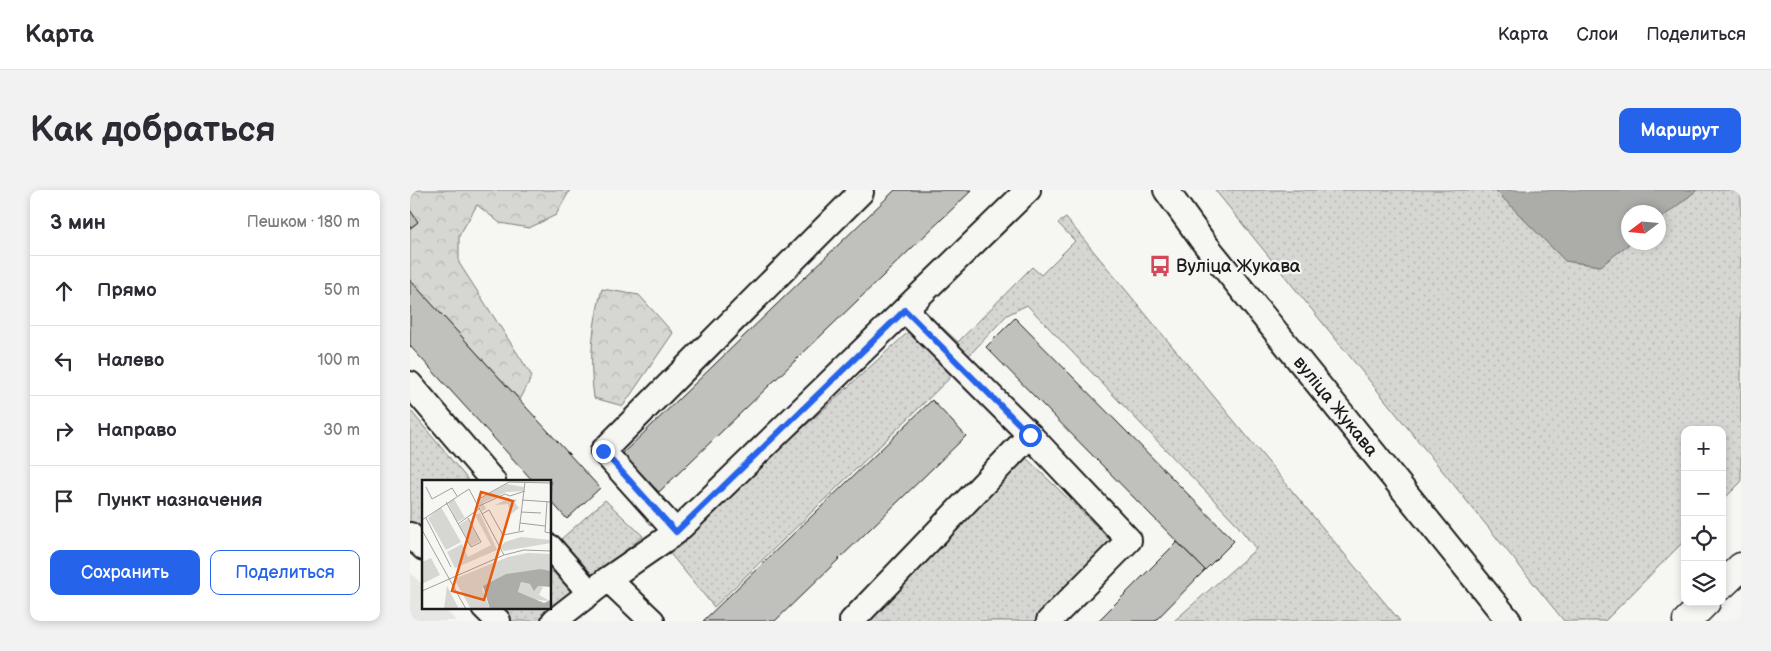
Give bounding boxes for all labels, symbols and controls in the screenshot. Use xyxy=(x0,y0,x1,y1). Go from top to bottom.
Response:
text: Карта xyxy=(25,20,94,49)
text: Карта xyxy=(1498,24,1548,45)
text: Слои xyxy=(1576,24,1618,45)
text: Поделиться xyxy=(1646,24,1746,45)
button: Маршрут xyxy=(1619,108,1741,153)
text: Как добраться xyxy=(30,109,276,152)
north arrow xyxy=(1621,205,1666,250)
text: 3 мин xyxy=(50,210,106,235)
text: Пешком · 180 m xyxy=(247,213,360,232)
bus stop icon: Вуліца Жукава xyxy=(1147,253,1173,279)
place label: Вуліца Жукава xyxy=(1176,256,1301,277)
icon: ahead xyxy=(50,277,78,305)
text: Прямо xyxy=(97,279,157,302)
text: 50 m xyxy=(324,281,360,300)
icon: left xyxy=(50,347,78,375)
text: Налево xyxy=(97,349,164,372)
text: 100 m xyxy=(317,351,360,370)
street label: вуліца Жукава xyxy=(1289,352,1382,461)
icon: right xyxy=(50,417,78,445)
text: Направо xyxy=(97,419,177,442)
text: 30 m xyxy=(323,421,360,440)
route start xyxy=(1019,424,1042,447)
map controls xyxy=(1681,426,1726,606)
button: + xyxy=(1681,426,1726,471)
route end xyxy=(592,440,615,463)
button: − xyxy=(1681,471,1726,516)
inset map xyxy=(422,480,551,608)
icon: arrive xyxy=(50,487,78,515)
text: Пункт назначения xyxy=(97,489,262,512)
button: locate xyxy=(1681,516,1726,561)
button: Сохранить xyxy=(50,550,200,595)
button: Поделиться xyxy=(210,550,360,595)
button: layers xyxy=(1681,561,1726,606)

